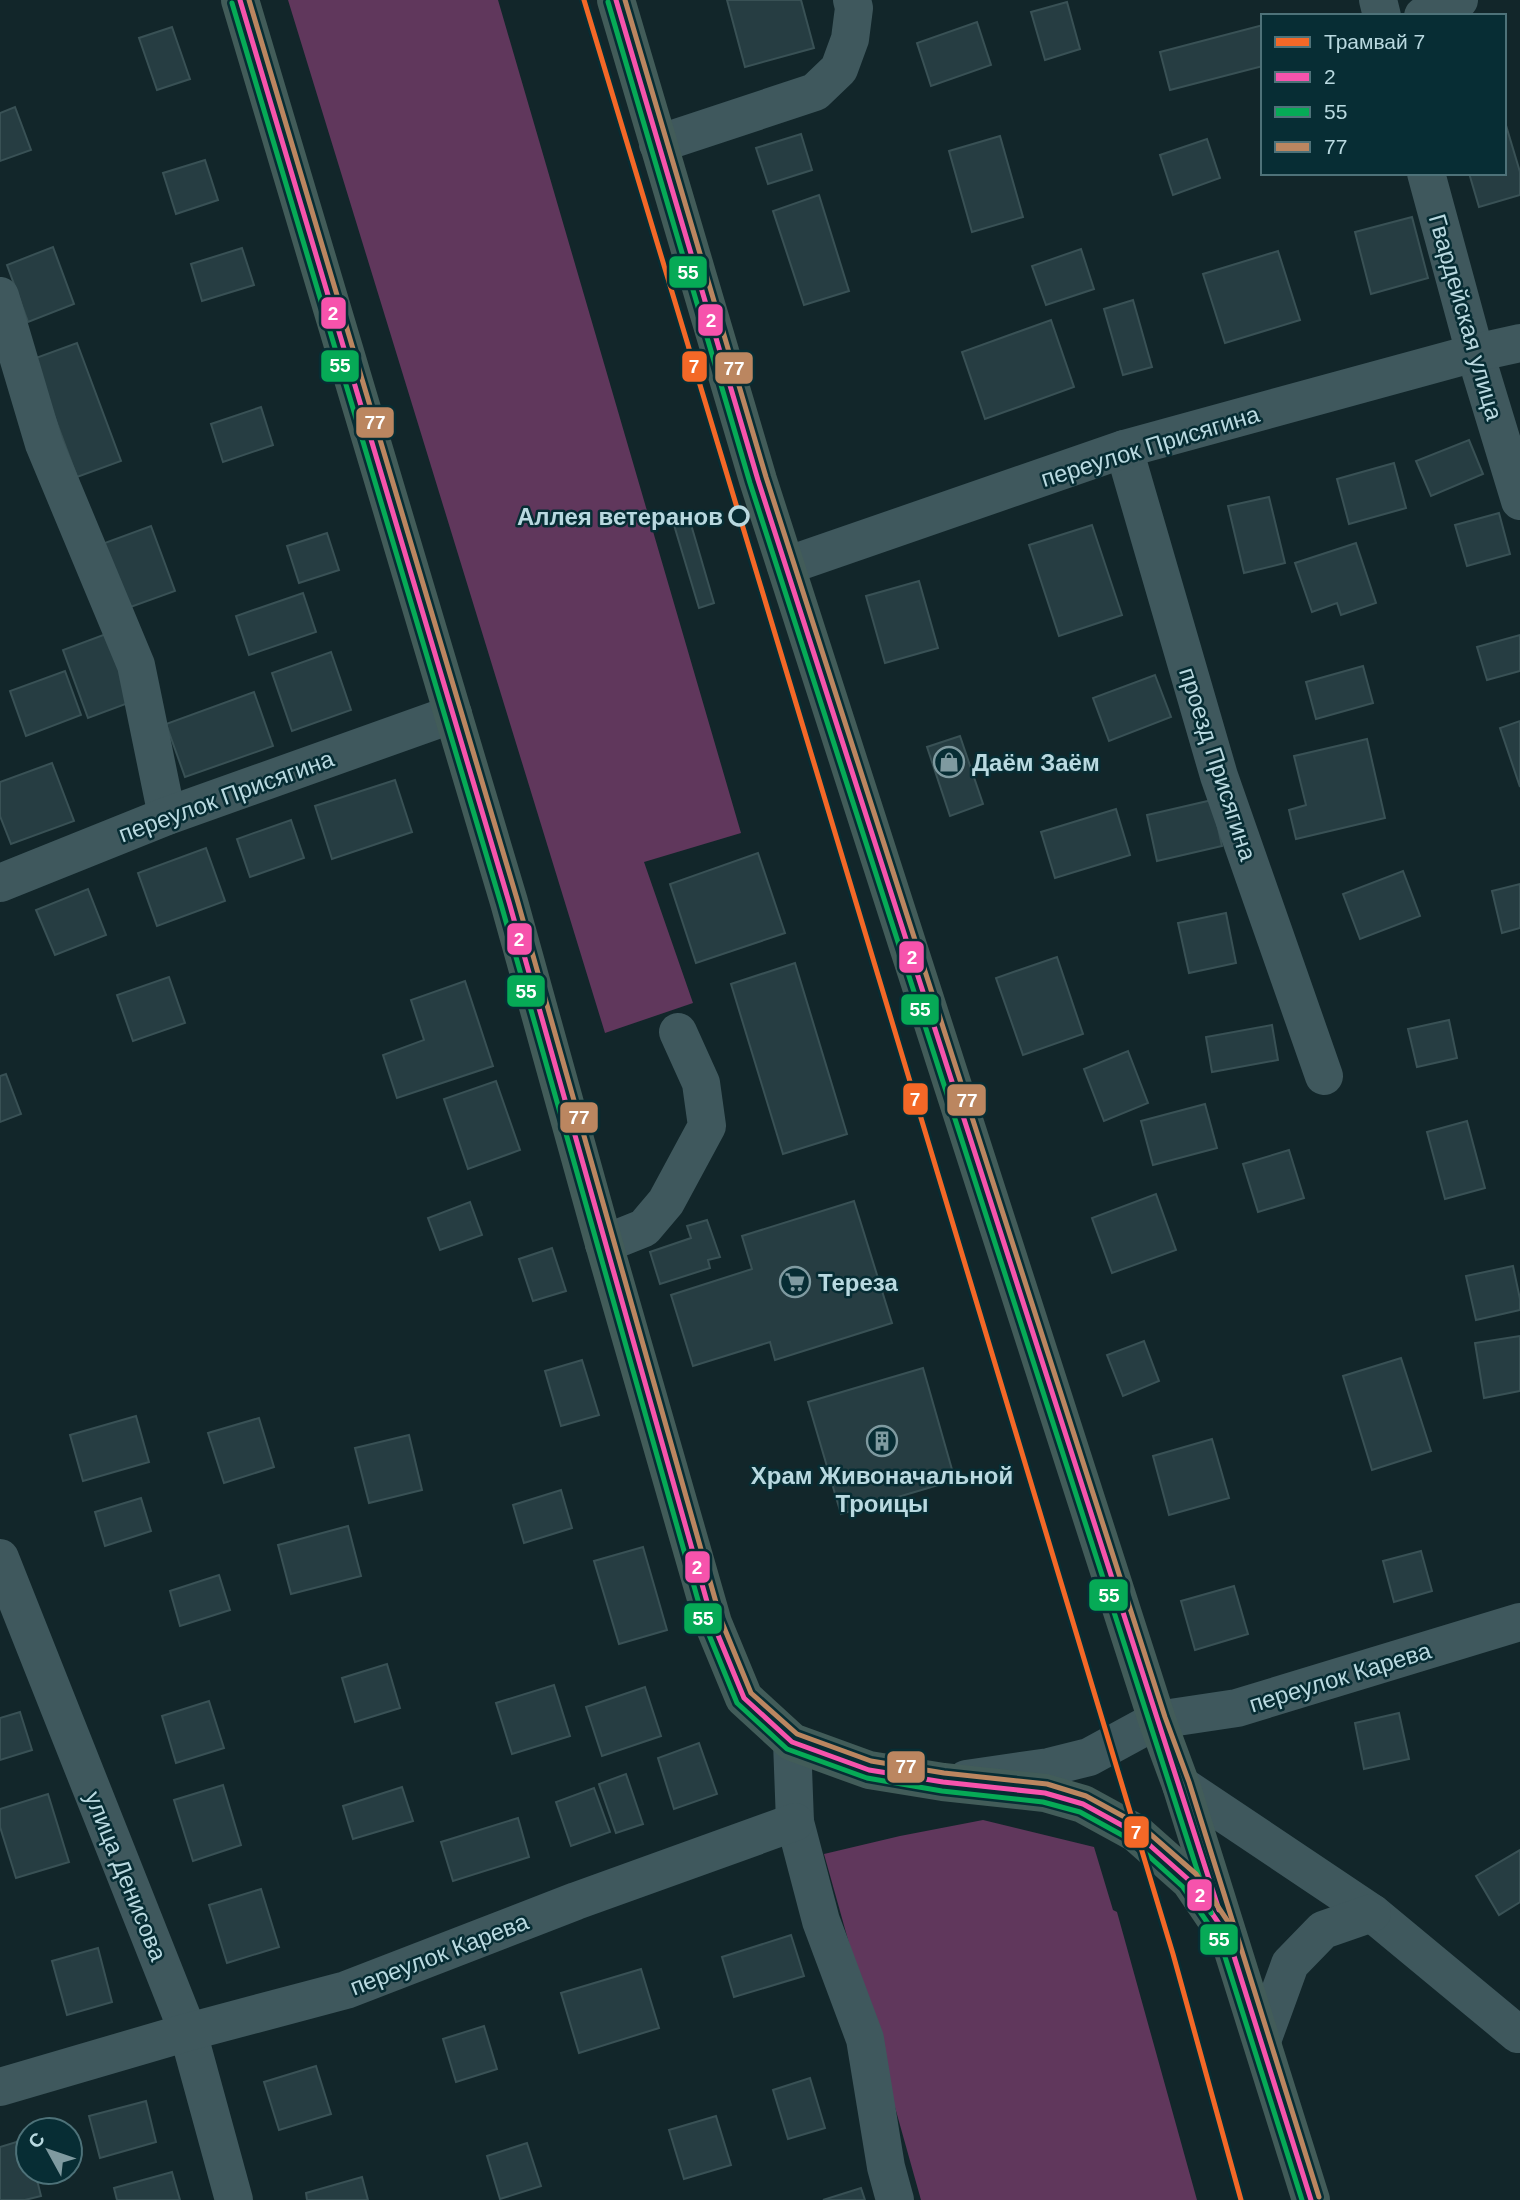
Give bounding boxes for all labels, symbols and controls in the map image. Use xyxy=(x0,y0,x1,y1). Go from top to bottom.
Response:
legend xyxy=(1261,14,1506,175)
text: Трамвай 7 xyxy=(1324,30,1425,53)
text: 2 xyxy=(1324,65,1336,88)
text: 55 xyxy=(1324,100,1347,123)
text: 77 xyxy=(1324,135,1347,158)
street label: Гвардейская улица xyxy=(1424,211,1509,424)
line badge: 55 xyxy=(668,255,708,289)
text: 55 xyxy=(677,262,699,283)
line badge: 2 xyxy=(320,296,347,330)
text: 2 xyxy=(328,303,338,324)
line badge: 2 xyxy=(697,303,724,337)
text: 2 xyxy=(706,310,716,331)
line badge: 55 xyxy=(320,349,360,383)
line badge: 7 xyxy=(681,350,708,383)
line badge: 77 xyxy=(714,351,754,385)
text: 55 xyxy=(329,355,351,376)
text: 7 xyxy=(689,356,699,377)
text: 77 xyxy=(723,358,745,379)
street label: переулок Присягина xyxy=(1038,400,1263,492)
line badge: 77 xyxy=(355,406,395,439)
text: 77 xyxy=(364,412,386,433)
place label: Аллея ветеранов xyxy=(517,503,723,530)
marker: Аллея ветеранов xyxy=(729,506,749,526)
street label: проезд Присягина xyxy=(1174,664,1262,865)
street label: переулок Присягина xyxy=(115,744,338,847)
shop icon: Даём Заём xyxy=(932,745,966,779)
place label: Даём Заём xyxy=(972,749,1100,776)
line badge: 2 xyxy=(506,922,533,956)
text: 2 xyxy=(514,929,524,950)
line badge: 2 xyxy=(898,940,925,974)
text: 2 xyxy=(907,947,917,968)
line badge: 55 xyxy=(506,974,546,1008)
text: 55 xyxy=(515,981,537,1002)
line badge: 55 xyxy=(900,993,940,1026)
text: 55 xyxy=(909,999,931,1020)
line badge: 7 xyxy=(902,1082,929,1116)
line badge: 77 xyxy=(946,1083,987,1117)
text: 7 xyxy=(910,1089,920,1110)
text: 77 xyxy=(956,1090,978,1111)
line badge: 77 xyxy=(559,1101,599,1134)
text: 77 xyxy=(568,1107,590,1128)
supermarket icon: Тереза xyxy=(778,1265,812,1299)
place label: Тереза xyxy=(818,1269,898,1296)
building icon: Храм Живоначальной Троицы xyxy=(865,1424,899,1458)
place label: Храм Живоначальной Троицы xyxy=(751,1462,1013,1517)
line badge: 2 xyxy=(684,1550,711,1584)
text: 2 xyxy=(692,1557,702,1578)
line badge: 55 xyxy=(1088,1578,1129,1612)
text: 55 xyxy=(1098,1585,1120,1606)
line badge: 55 xyxy=(683,1602,723,1635)
text: 55 xyxy=(692,1608,714,1629)
street label: переулок Карева xyxy=(1246,1636,1435,1718)
line badge: 77 xyxy=(886,1750,926,1784)
text: 77 xyxy=(895,1756,917,1777)
street label: улица Денисова xyxy=(80,1787,173,1965)
line badge: 7 xyxy=(1123,1815,1150,1849)
text: 7 xyxy=(1131,1822,1141,1843)
line badge: 2 xyxy=(1186,1878,1213,1912)
text: 2 xyxy=(1195,1885,1205,1906)
street label: переулок Карева xyxy=(346,1907,533,2000)
line badge: 55 xyxy=(1199,1923,1239,1956)
text: 55 xyxy=(1208,1929,1230,1950)
north arrow xyxy=(14,2116,84,2186)
text: С xyxy=(24,2128,49,2152)

